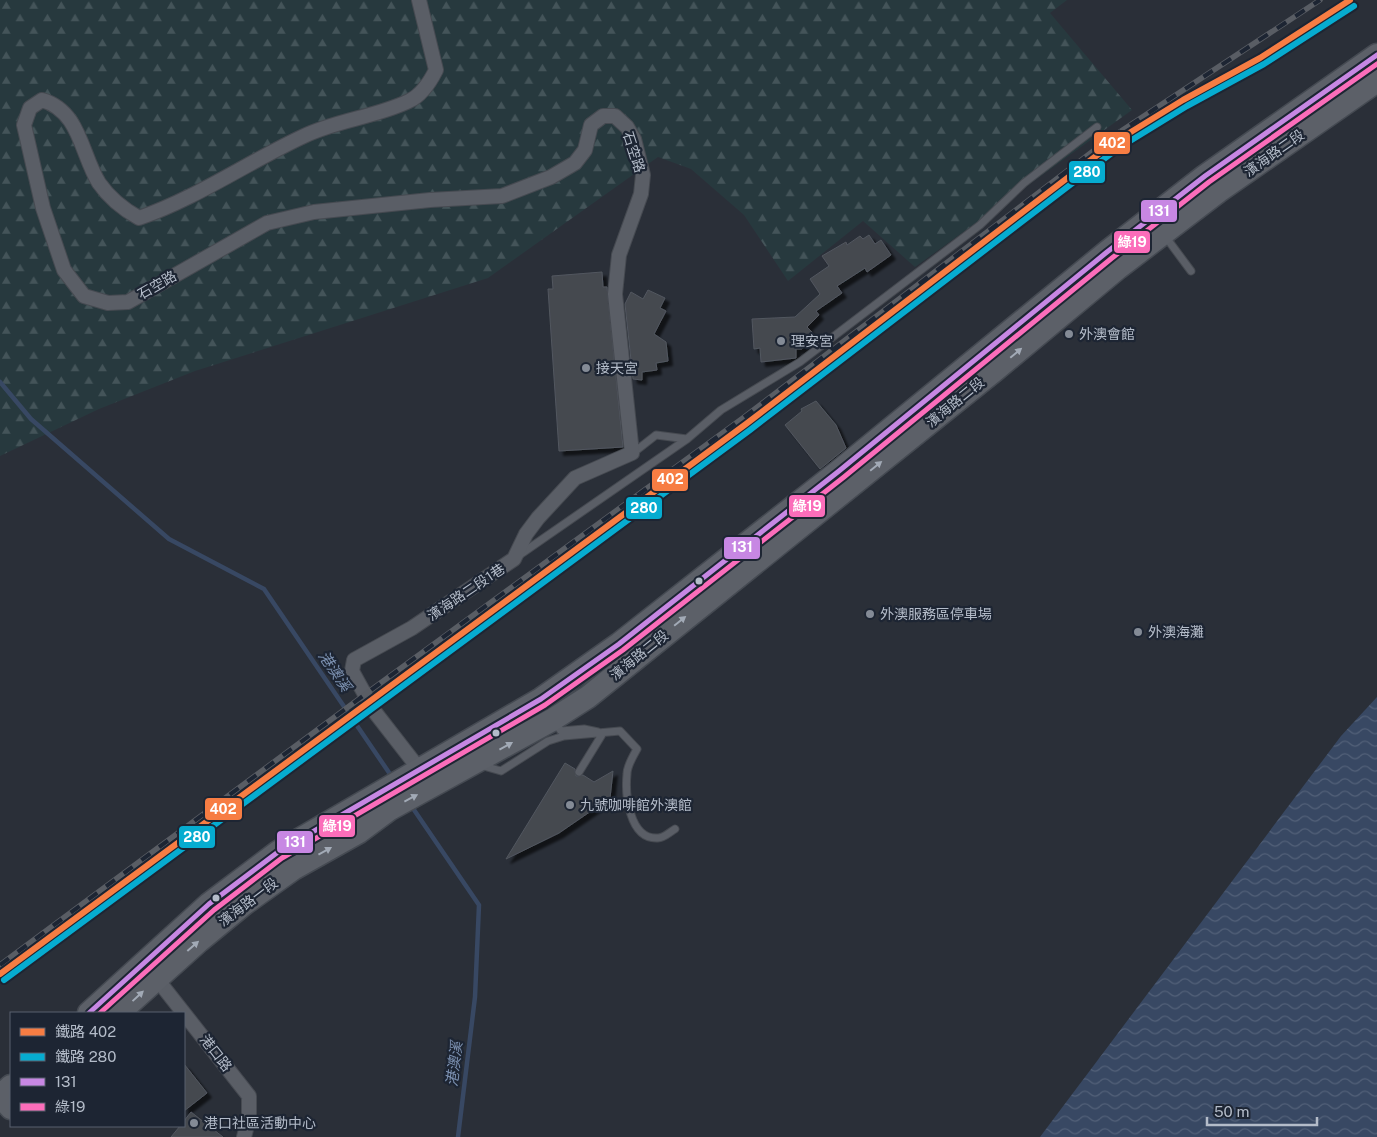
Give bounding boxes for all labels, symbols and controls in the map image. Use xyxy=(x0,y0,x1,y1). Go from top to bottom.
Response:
street label: 濱海路二段 xyxy=(1241,126,1307,180)
street label: 石空路 xyxy=(620,130,648,174)
line badge: 402 xyxy=(1093,131,1131,155)
text: 402 xyxy=(1098,135,1126,151)
line badge: 280 xyxy=(1068,160,1106,184)
text: 280 xyxy=(1073,164,1101,180)
line badge: 131 xyxy=(1140,199,1178,223)
text: 131 xyxy=(1148,203,1170,219)
line badge: 綠19 xyxy=(1113,230,1151,254)
text: 綠19 xyxy=(1117,234,1147,250)
street label: 石空路 xyxy=(135,268,179,302)
place label: 外澳會館 xyxy=(1079,326,1135,342)
marker: 外澳會館 xyxy=(1063,328,1075,340)
place label: 理安宮 xyxy=(791,333,833,349)
marker: 理安宮 xyxy=(775,335,787,347)
one-way arrow xyxy=(1009,347,1022,358)
place label: 接天宮 xyxy=(596,360,638,376)
marker: 接天宮 xyxy=(580,362,592,374)
street label: 濱海路二段 xyxy=(923,374,987,430)
one-way arrow xyxy=(869,460,882,471)
line badge: 402 xyxy=(651,468,689,492)
text: 402 xyxy=(656,471,684,487)
line badge: 綠19 xyxy=(788,494,826,518)
line badge: 280 xyxy=(625,496,663,520)
text: 綠19 xyxy=(792,498,822,514)
text: 280 xyxy=(630,500,658,516)
line badge: 131 xyxy=(723,536,761,560)
text: 131 xyxy=(731,539,753,555)
street label: 濱海路二段1巷 xyxy=(424,560,508,624)
unlabelled marker xyxy=(694,576,704,586)
place label: 外澳服務區停車場 xyxy=(880,606,992,622)
marker: 外澳服務區停車場 xyxy=(864,608,876,620)
one-way arrow xyxy=(673,616,686,627)
place label: 外澳海灘 xyxy=(1148,624,1204,640)
marker: 外澳海灘 xyxy=(1132,626,1144,638)
street label: 濱海路二段 xyxy=(607,627,671,683)
water label: 港澳溪 xyxy=(315,648,356,696)
unlabelled marker xyxy=(491,728,501,738)
one-way arrow xyxy=(499,741,512,750)
one-way arrow xyxy=(404,794,419,802)
line badge: 402 xyxy=(204,797,243,821)
place label: 九號咖啡館外澳館 xyxy=(580,797,692,813)
marker: 九號咖啡館外澳館 xyxy=(564,799,576,811)
text: 402 xyxy=(209,801,237,817)
line badge: 綠19 xyxy=(318,814,356,838)
text: 綠19 xyxy=(322,818,352,834)
line badge: 280 xyxy=(178,825,216,849)
text: 280 xyxy=(183,829,211,845)
line badge: 131 xyxy=(276,830,314,854)
text: 131 xyxy=(284,834,306,850)
one-way arrow xyxy=(317,847,332,855)
street label: 濱海路一段 xyxy=(215,875,281,929)
unlabelled marker xyxy=(211,893,221,903)
one-way arrow xyxy=(187,940,199,952)
one-way arrow xyxy=(131,990,143,1002)
legend xyxy=(10,1012,185,1127)
text: 鐵路 402 xyxy=(55,1023,116,1040)
street label: 港口路 xyxy=(197,1032,235,1074)
water label: 港澳溪 xyxy=(443,1039,465,1087)
text: 鐵路 280 xyxy=(55,1048,116,1065)
text: 131 xyxy=(55,1073,77,1090)
scale bar xyxy=(1207,1094,1317,1126)
text: 綠19 xyxy=(55,1098,85,1115)
text: 50 m xyxy=(1214,1103,1249,1120)
place label: 港口社區活動中心 xyxy=(204,1115,316,1131)
marker: 港口社區活動中心 xyxy=(188,1117,200,1129)

